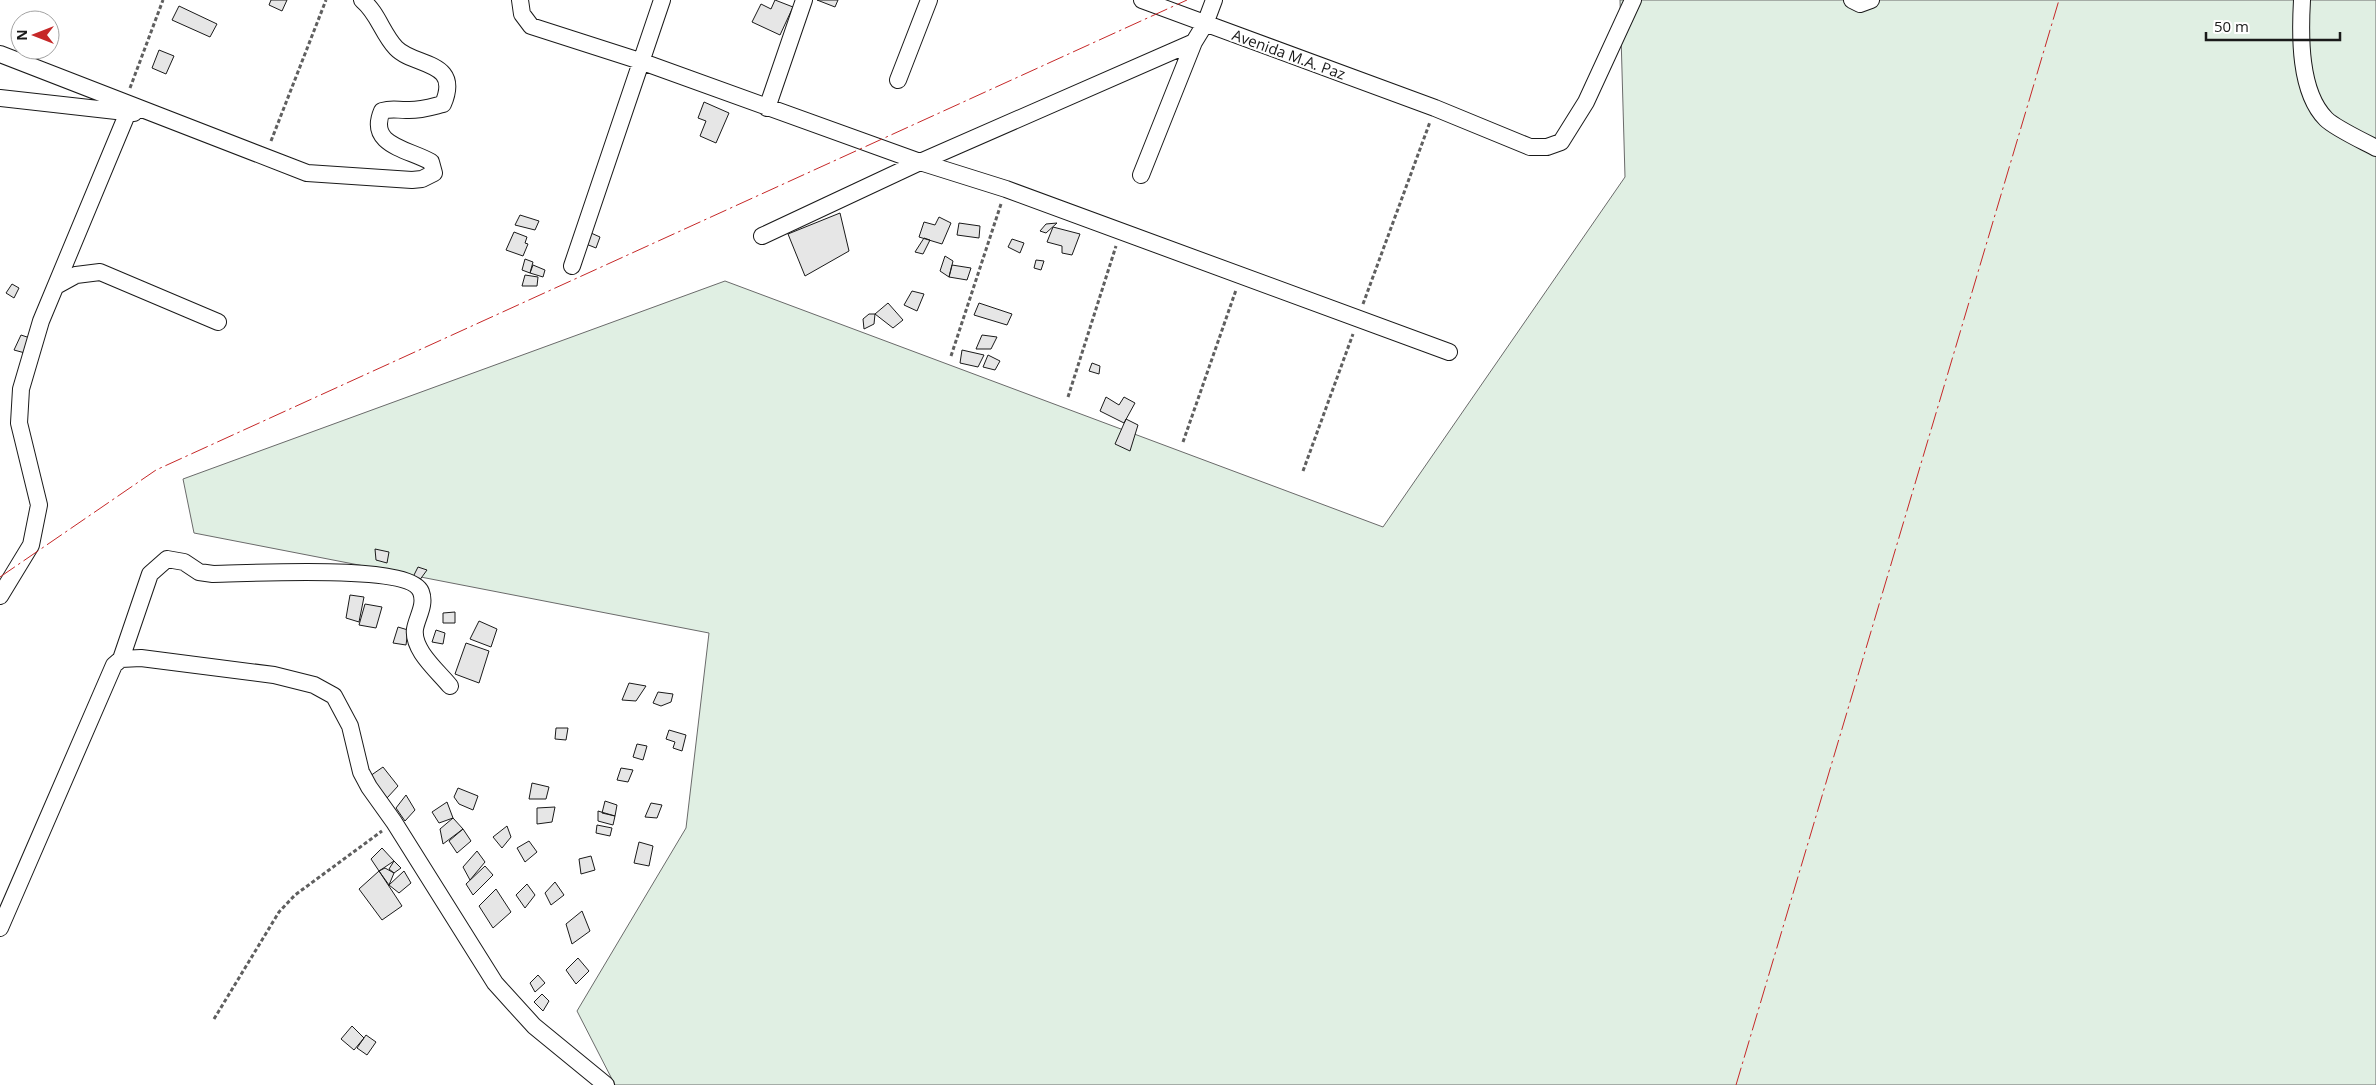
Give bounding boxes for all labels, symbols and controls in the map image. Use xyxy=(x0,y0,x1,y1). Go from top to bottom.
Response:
north arrow xyxy=(10,10,60,60)
scale bar xyxy=(2206,10,2340,42)
text: 50 m xyxy=(2214,16,2249,36)
street label: Avenida M.A. Paz xyxy=(1230,24,1348,84)
text: N xyxy=(12,29,31,41)

